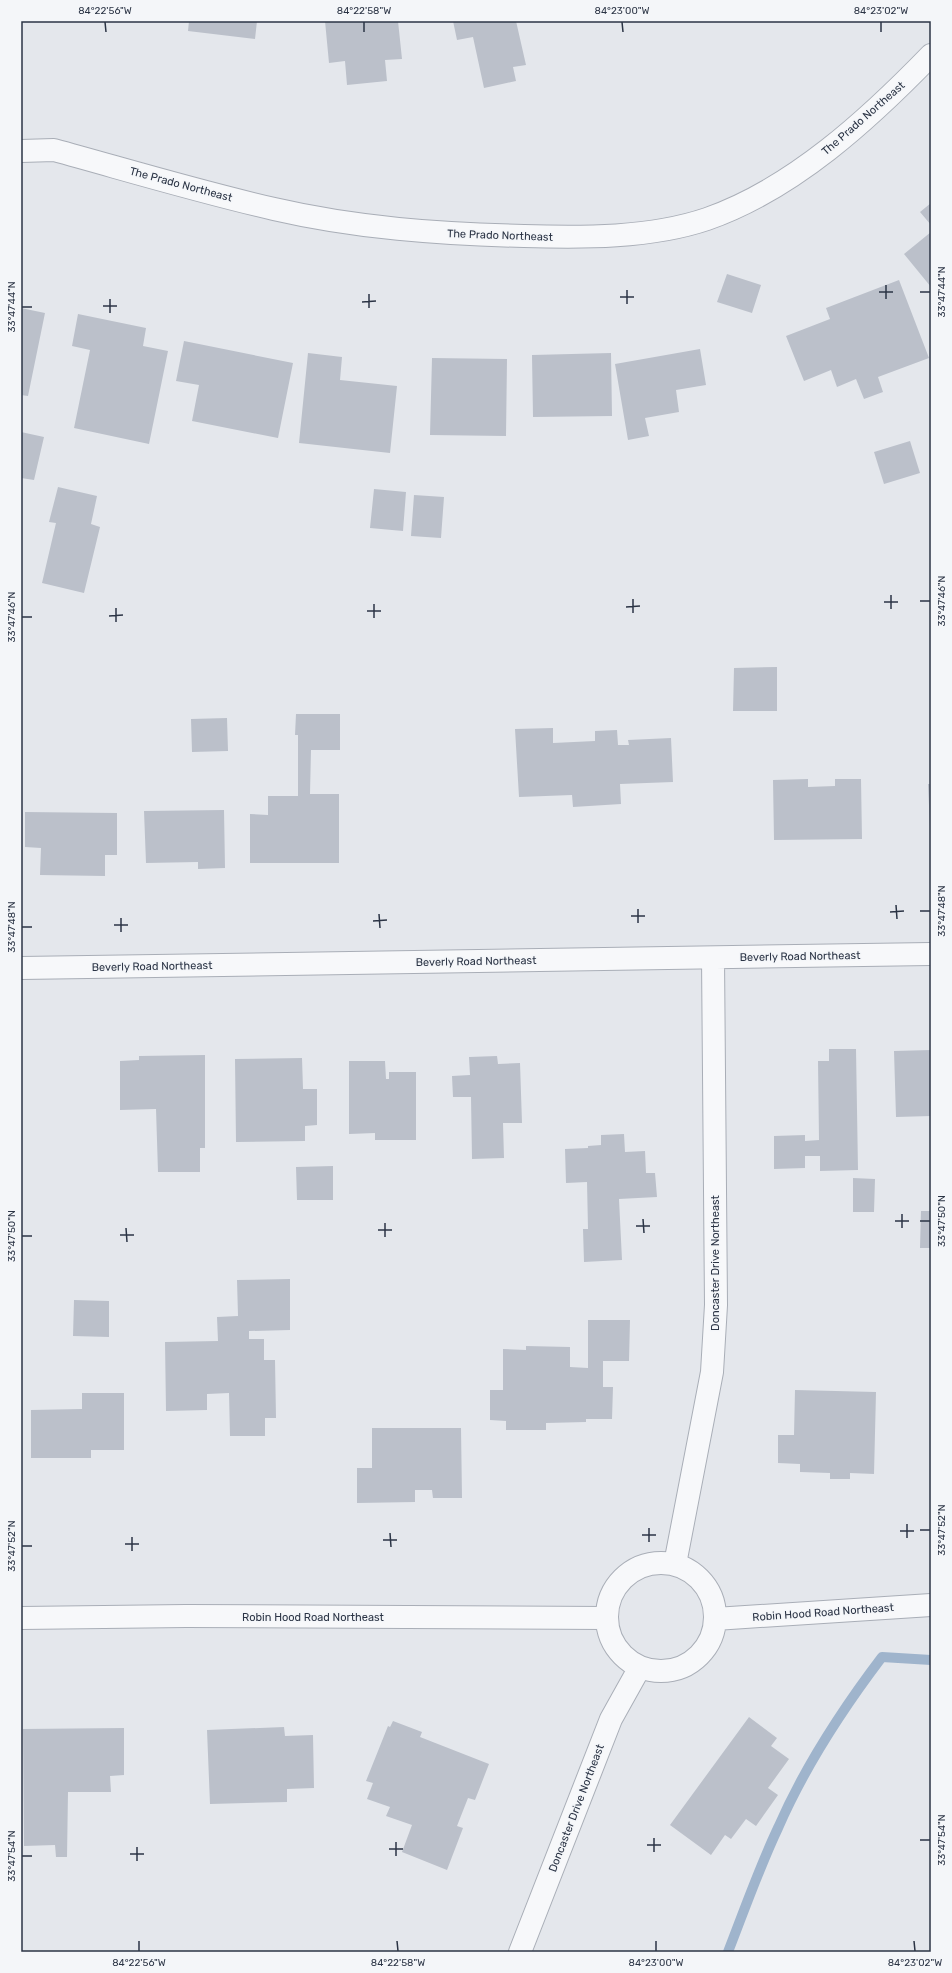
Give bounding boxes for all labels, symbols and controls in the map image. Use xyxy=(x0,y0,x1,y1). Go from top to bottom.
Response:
text: 84°22'56"W xyxy=(78,5,132,17)
text: 84°22'58"W xyxy=(337,5,391,17)
text: 84°23'00"W xyxy=(595,5,649,17)
text: 84°23'02"W xyxy=(854,5,908,17)
street label: The Prado Northeast xyxy=(819,78,908,158)
street label: The Prado Northeast xyxy=(128,165,234,205)
street label: The Prado Northeast xyxy=(447,227,554,244)
text: 33°47'44"N xyxy=(936,266,948,318)
text: 33°47'44"N xyxy=(6,281,18,333)
text: 33°47'46"N xyxy=(936,576,948,626)
text: 33°47'46"N xyxy=(6,592,18,642)
text: 33°47'48"N xyxy=(936,885,948,937)
text: 33°47'48"N xyxy=(6,901,18,953)
street label: Beverly Road Northeast xyxy=(740,949,861,964)
street label: Beverly Road Northeast xyxy=(416,954,537,969)
street label: Beverly Road Northeast xyxy=(92,959,213,974)
street label: Doncaster Drive Northeast xyxy=(709,1194,722,1331)
text: 33°47'50"N xyxy=(936,1195,948,1247)
text: 33°47'50"N xyxy=(6,1210,18,1262)
text: 33°47'52"N xyxy=(936,1504,948,1556)
text: 33°47'52"N xyxy=(6,1520,18,1572)
street label: Robin Hood Road Northeast xyxy=(752,1601,895,1624)
street label: Robin Hood Road Northeast xyxy=(242,1611,385,1624)
street label: Doncaster Drive Northeast xyxy=(546,1742,607,1874)
text: 33°47'54"N xyxy=(936,1814,948,1866)
text: 33°47'54"N xyxy=(6,1830,18,1882)
text: 84°22'56"W xyxy=(112,1957,166,1969)
text: 84°22'58"W xyxy=(371,1957,425,1969)
text: 84°23'00"W xyxy=(629,1957,683,1969)
text: 84°23'02"W xyxy=(888,1957,942,1969)

